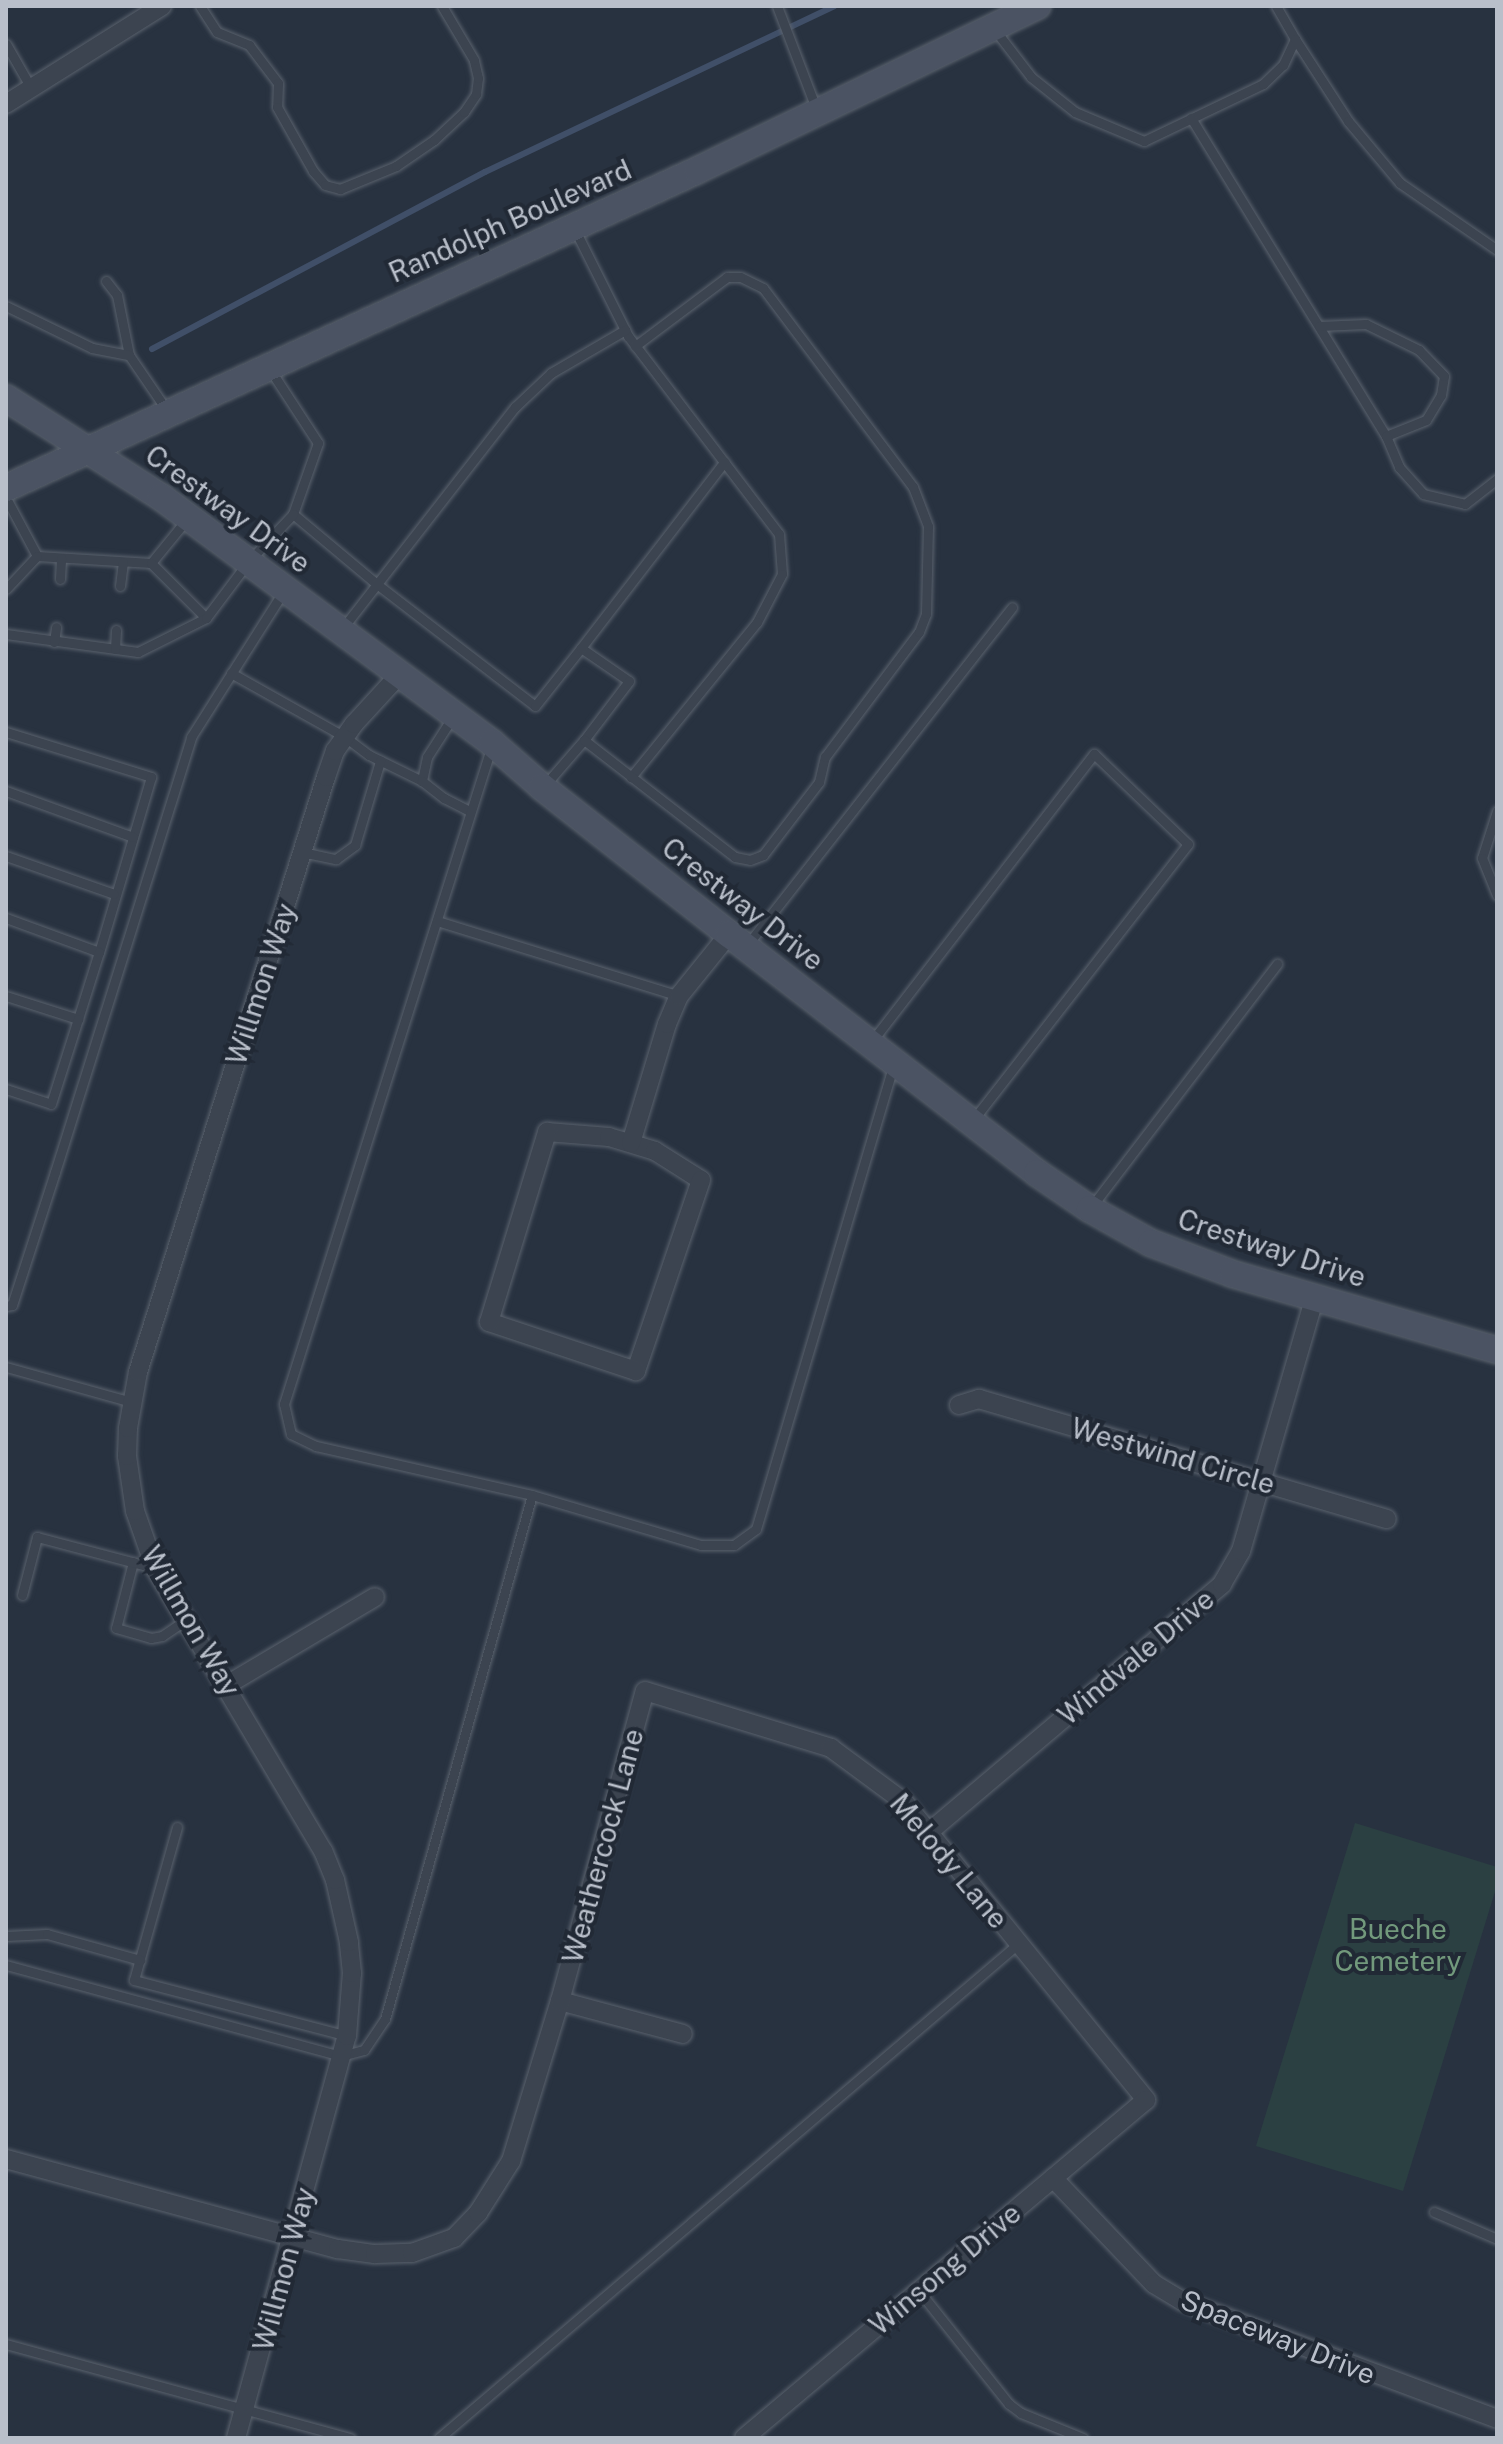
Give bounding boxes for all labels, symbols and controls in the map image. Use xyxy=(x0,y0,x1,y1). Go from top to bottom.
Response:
street label: Randolph Boulevard xyxy=(384,152,636,290)
street label: Crestway Drive xyxy=(139,438,317,580)
street label: Crestway Drive xyxy=(656,830,830,978)
street label: Willmon Way xyxy=(219,899,303,1069)
street label: Crestway Drive xyxy=(1174,1202,1370,1294)
street label: Westwind Circle xyxy=(1067,1411,1279,1501)
street label: Willmon Way xyxy=(134,1540,248,1702)
street label: Windvale Drive xyxy=(1051,1582,1221,1732)
street label: Weathercock Lane xyxy=(556,1725,650,1967)
street label: Melody Lane xyxy=(883,1787,1015,1935)
park label: Bueche Cemetery xyxy=(1334,1912,1462,1978)
street label: Willmon Way xyxy=(246,2183,322,2355)
street label: Winsong Drive xyxy=(862,2196,1028,2342)
street label: Spaceway Drive xyxy=(1176,2283,1380,2391)

